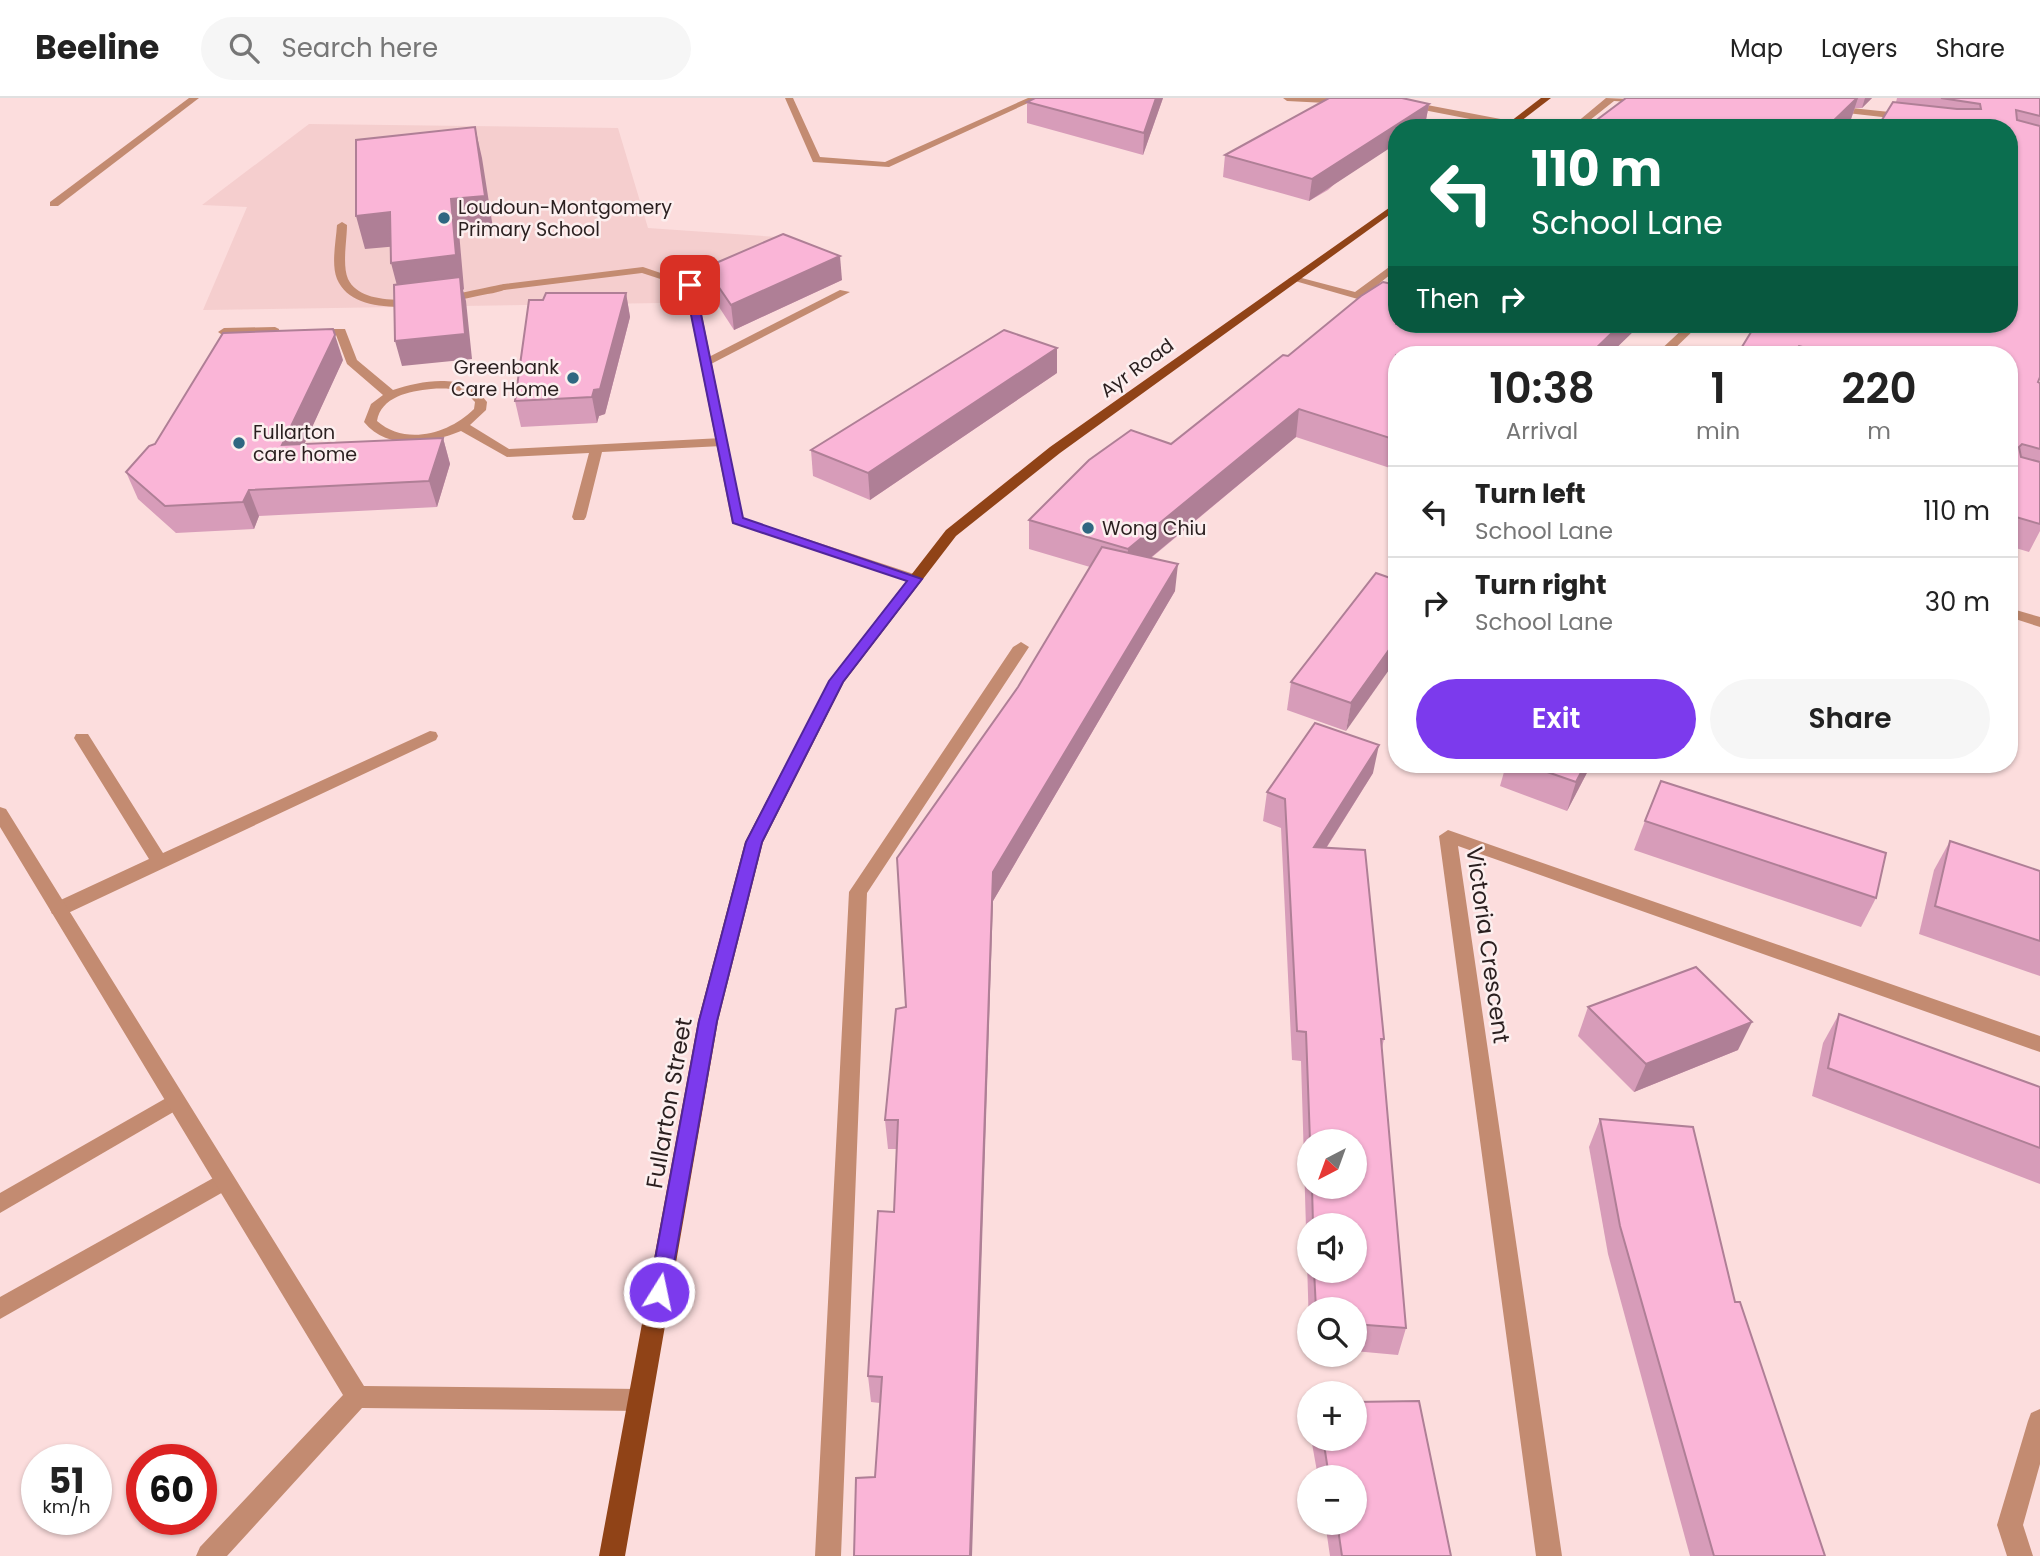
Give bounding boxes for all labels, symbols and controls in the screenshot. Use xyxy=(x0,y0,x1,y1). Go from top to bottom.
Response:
search box xyxy=(201,17,691,80)
text: Beeline xyxy=(35,24,159,71)
icon: search xyxy=(225,29,263,67)
text: Search here xyxy=(281,30,438,66)
text: Map xyxy=(1730,32,1783,65)
text: Layers xyxy=(1821,32,1897,65)
text: Share xyxy=(1935,32,2005,65)
text: 110 m xyxy=(1531,135,1662,203)
icon: left xyxy=(1416,147,1507,238)
place label: Loudoun-Montgomery Primary School xyxy=(458,194,672,243)
text: School Lane xyxy=(1531,200,1723,245)
marker: Loudoun-Montgomery Primary School xyxy=(436,210,452,226)
pin xyxy=(660,255,720,315)
icon: arrive xyxy=(671,266,709,304)
icon: right xyxy=(1493,280,1531,318)
text: Then xyxy=(1416,281,1479,317)
street label: Ayr Road xyxy=(1095,332,1179,404)
place label: Greenbank Care Home xyxy=(451,354,559,403)
text: 10:38 xyxy=(1489,359,1595,418)
text: 1 xyxy=(1710,359,1726,418)
text: 220 xyxy=(1841,359,1917,418)
marker: Greenbank Care Home xyxy=(565,370,581,386)
text: Arrival xyxy=(1506,415,1578,447)
text: min xyxy=(1696,415,1740,447)
text: m xyxy=(1867,415,1891,447)
place label: Fullarton care home xyxy=(253,419,357,468)
marker: Fullarton care home xyxy=(231,435,247,451)
text: Turn left xyxy=(1475,476,1586,512)
icon: left xyxy=(1416,493,1454,531)
text: 110 m xyxy=(1923,493,1990,529)
place label: Wong Chiu xyxy=(1102,515,1206,542)
text: School Lane xyxy=(1475,515,1613,547)
marker: Wong Chiu xyxy=(1080,520,1096,536)
text: Turn right xyxy=(1475,567,1607,603)
icon: right xyxy=(1416,584,1454,622)
text: 30 m xyxy=(1925,584,1990,620)
text: School Lane xyxy=(1475,606,1613,638)
button: Exit xyxy=(1416,679,1696,759)
button: Share xyxy=(1710,679,1990,759)
street label: Victoria Crescent xyxy=(1458,845,1518,1045)
street label: Fullarton Street xyxy=(638,1015,700,1191)
north arrow xyxy=(1297,1129,1367,1199)
map controls xyxy=(1297,1129,1367,1535)
button: sound xyxy=(1297,1213,1367,1283)
position arrow xyxy=(622,1255,696,1329)
button: search xyxy=(1297,1297,1367,1367)
button: + xyxy=(1297,1381,1367,1451)
speed limit sign: 60 xyxy=(126,1444,217,1535)
text: 51 xyxy=(49,1456,84,1505)
button: − xyxy=(1297,1465,1367,1535)
text: km/h xyxy=(43,1494,90,1519)

